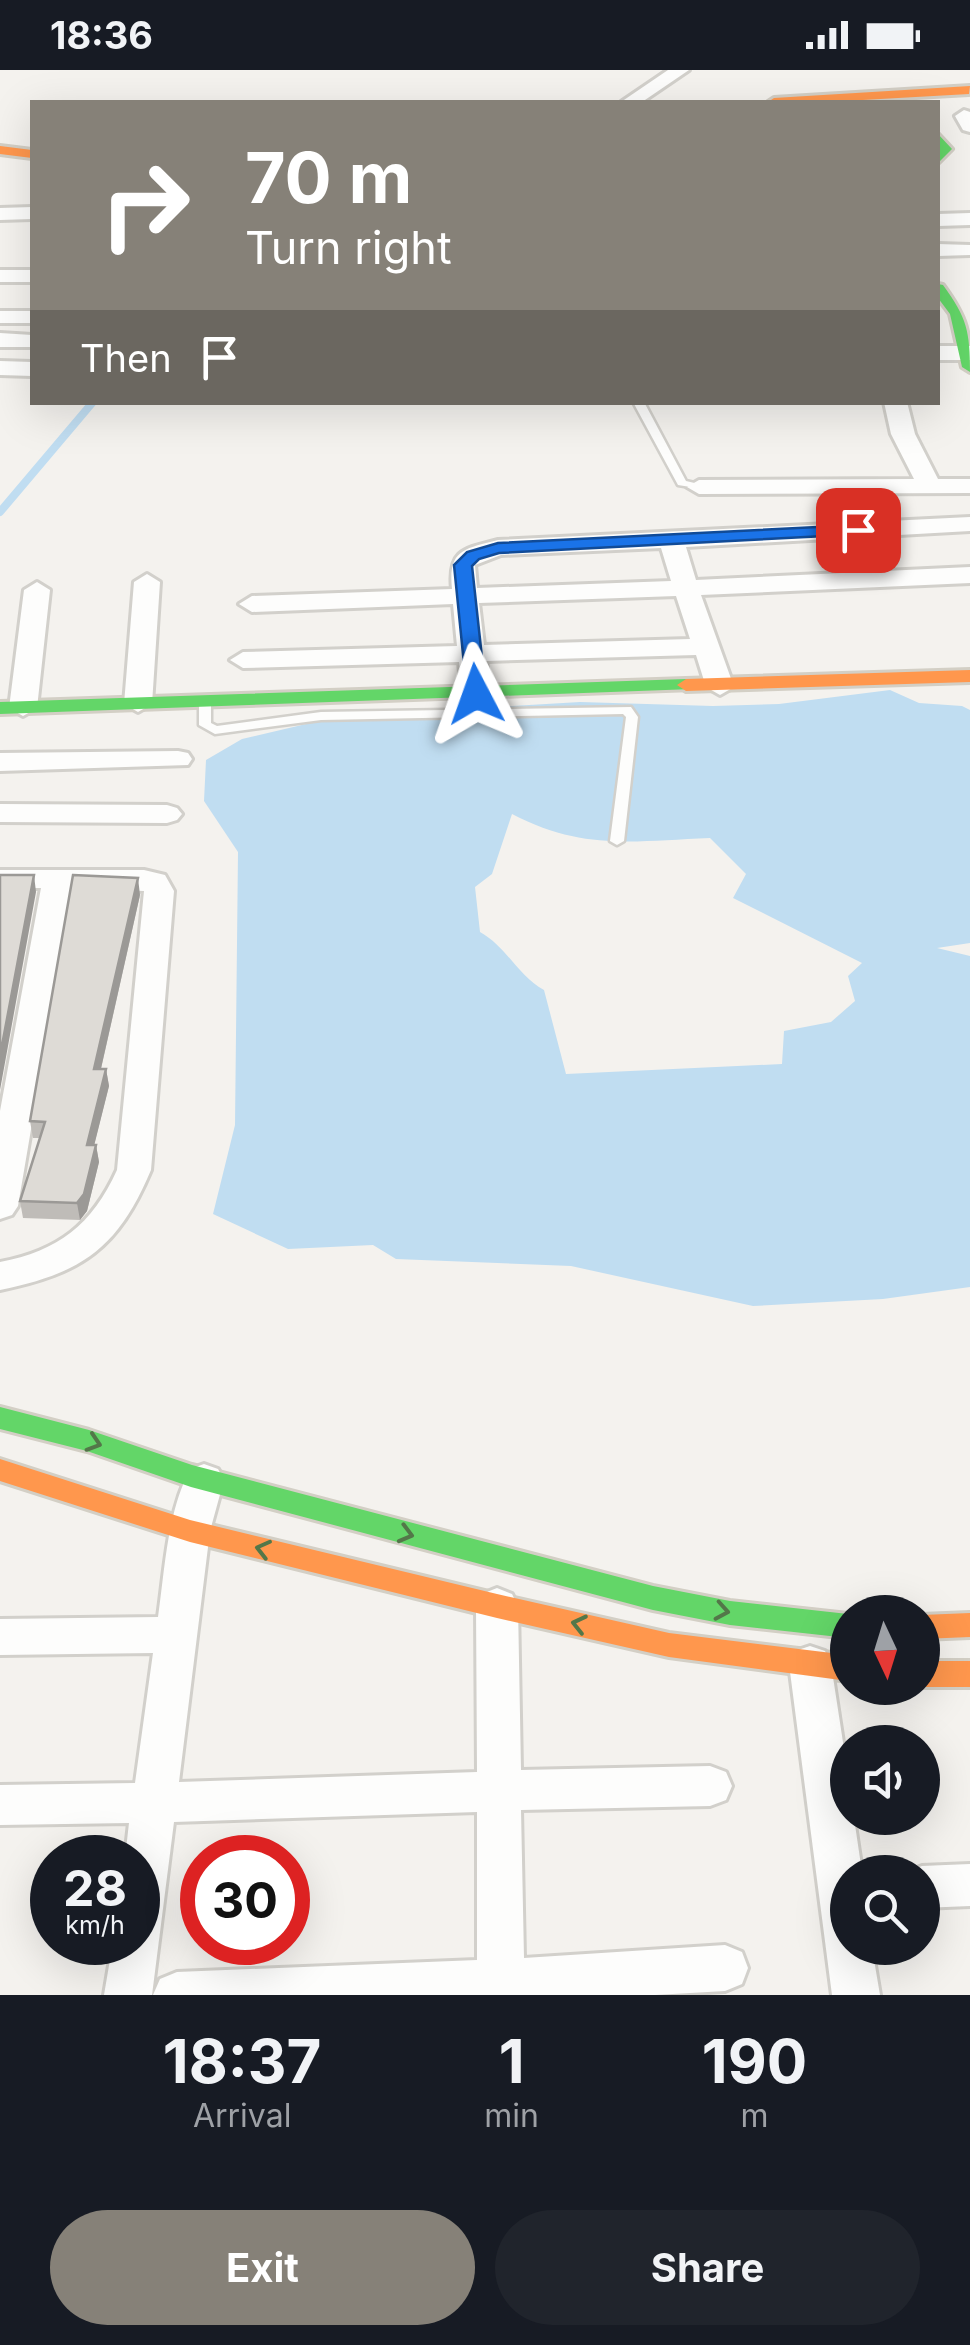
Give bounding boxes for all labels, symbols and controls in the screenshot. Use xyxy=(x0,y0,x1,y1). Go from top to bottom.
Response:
text: 18:36 xyxy=(50,12,153,58)
text: 70 m xyxy=(245,135,412,220)
icon: right xyxy=(80,140,210,270)
text: Turn right xyxy=(245,220,452,275)
icon: arrive xyxy=(192,330,247,385)
text: Then xyxy=(80,335,172,381)
pin xyxy=(816,488,901,573)
icon: arrive xyxy=(831,503,886,558)
position arrow xyxy=(424,642,528,746)
one-way arrow xyxy=(85,1432,102,1452)
one-way arrow xyxy=(397,1522,414,1543)
one-way arrow xyxy=(255,1540,272,1561)
north arrow xyxy=(830,1595,940,1705)
map controls xyxy=(830,1595,940,1965)
one-way arrow xyxy=(713,1600,730,1621)
one-way arrow xyxy=(571,1615,588,1636)
button: sound xyxy=(830,1725,940,1835)
speed limit sign: 30 xyxy=(180,1835,310,1965)
button: search xyxy=(830,1855,940,1965)
text: 28 xyxy=(63,1858,127,1918)
text: km/h xyxy=(65,1910,125,1940)
text: 18:37 xyxy=(163,2025,321,2097)
text: 1 xyxy=(499,2025,525,2097)
text: 190 xyxy=(702,2025,807,2097)
text: Arrival xyxy=(193,2096,291,2135)
text: min xyxy=(484,2096,539,2135)
text: m xyxy=(740,2096,768,2135)
button: Exit xyxy=(50,2210,475,2325)
button: Share xyxy=(495,2210,920,2325)

